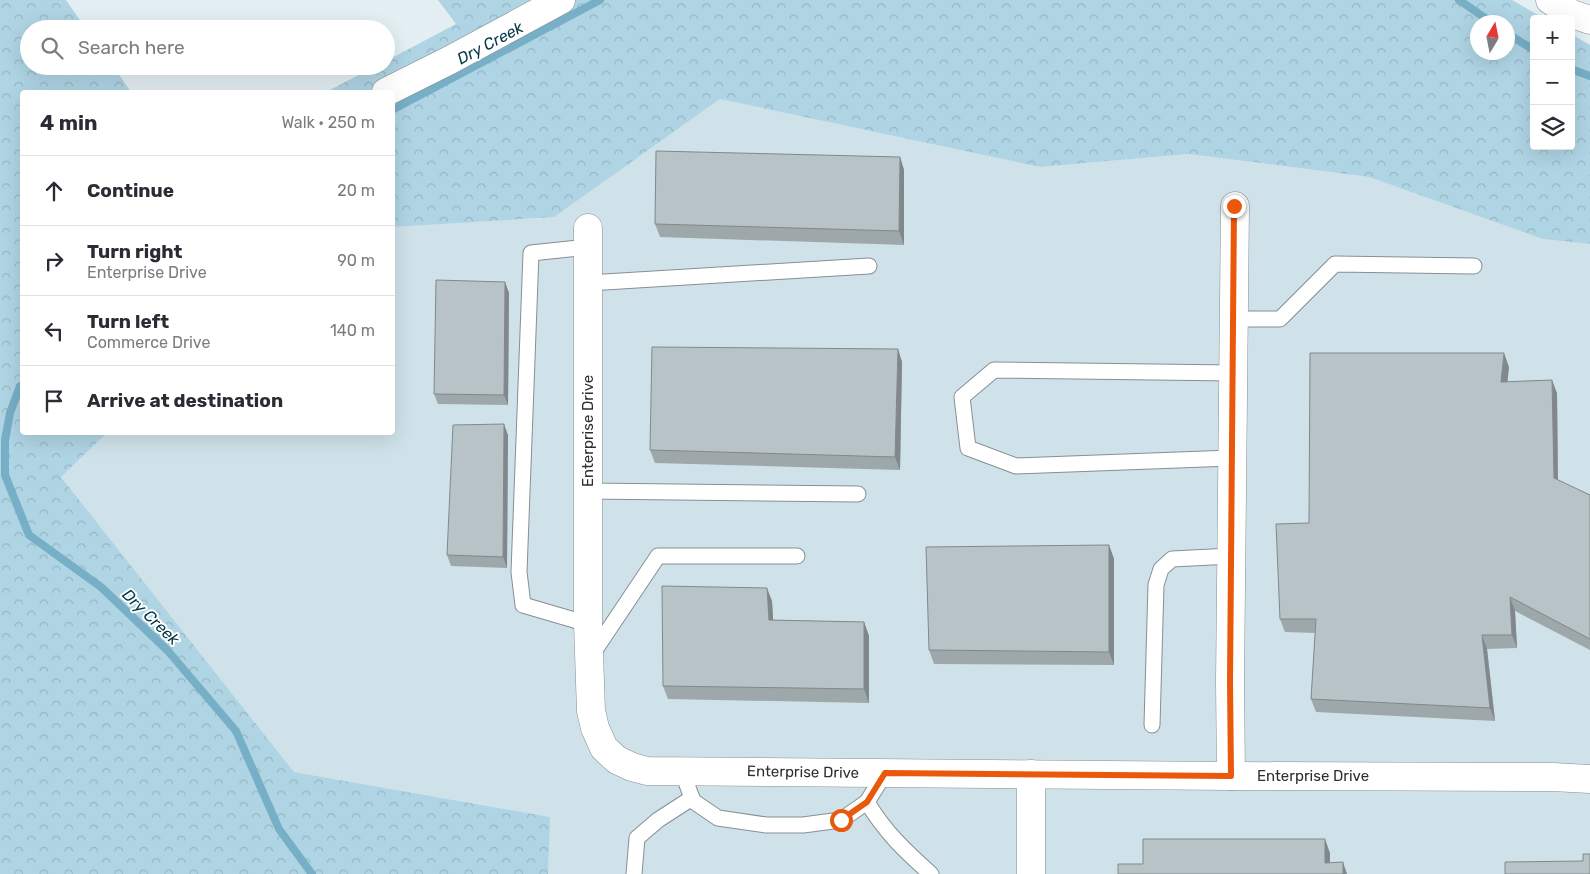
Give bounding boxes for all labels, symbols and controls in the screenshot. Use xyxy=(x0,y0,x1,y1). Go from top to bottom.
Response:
north arrow xyxy=(1470,15,1515,60)
map controls xyxy=(1530,15,1575,150)
button: + xyxy=(1530,15,1575,60)
water label: Dry Creek xyxy=(454,17,527,68)
search box xyxy=(20,20,395,75)
icon: search xyxy=(38,34,66,62)
text: Search here xyxy=(78,36,185,59)
button: − xyxy=(1530,60,1575,105)
button: layers xyxy=(1530,105,1575,150)
text: 4 min xyxy=(40,110,98,135)
text: Walk · 250 m xyxy=(281,113,375,132)
icon: ahead xyxy=(40,177,68,205)
text: Continue xyxy=(87,179,174,202)
text: 20 m xyxy=(337,181,375,200)
route end xyxy=(1223,195,1246,218)
text: Turn right xyxy=(87,240,182,263)
icon: right xyxy=(40,247,68,275)
text: 90 m xyxy=(337,251,375,270)
text: Enterprise Drive xyxy=(87,263,207,282)
text: Turn left xyxy=(87,310,169,333)
icon: left xyxy=(40,317,68,345)
text: 140 m xyxy=(330,321,375,340)
text: Commerce Drive xyxy=(87,333,210,352)
street label: Enterprise Drive xyxy=(579,375,597,487)
icon: arrive xyxy=(40,387,68,415)
text: Arrive at destination xyxy=(87,389,283,412)
water label: Dry Creek xyxy=(118,585,184,649)
street label: Enterprise Drive xyxy=(747,762,859,782)
street label: Enterprise Drive xyxy=(1257,767,1369,785)
route start xyxy=(830,809,853,832)

